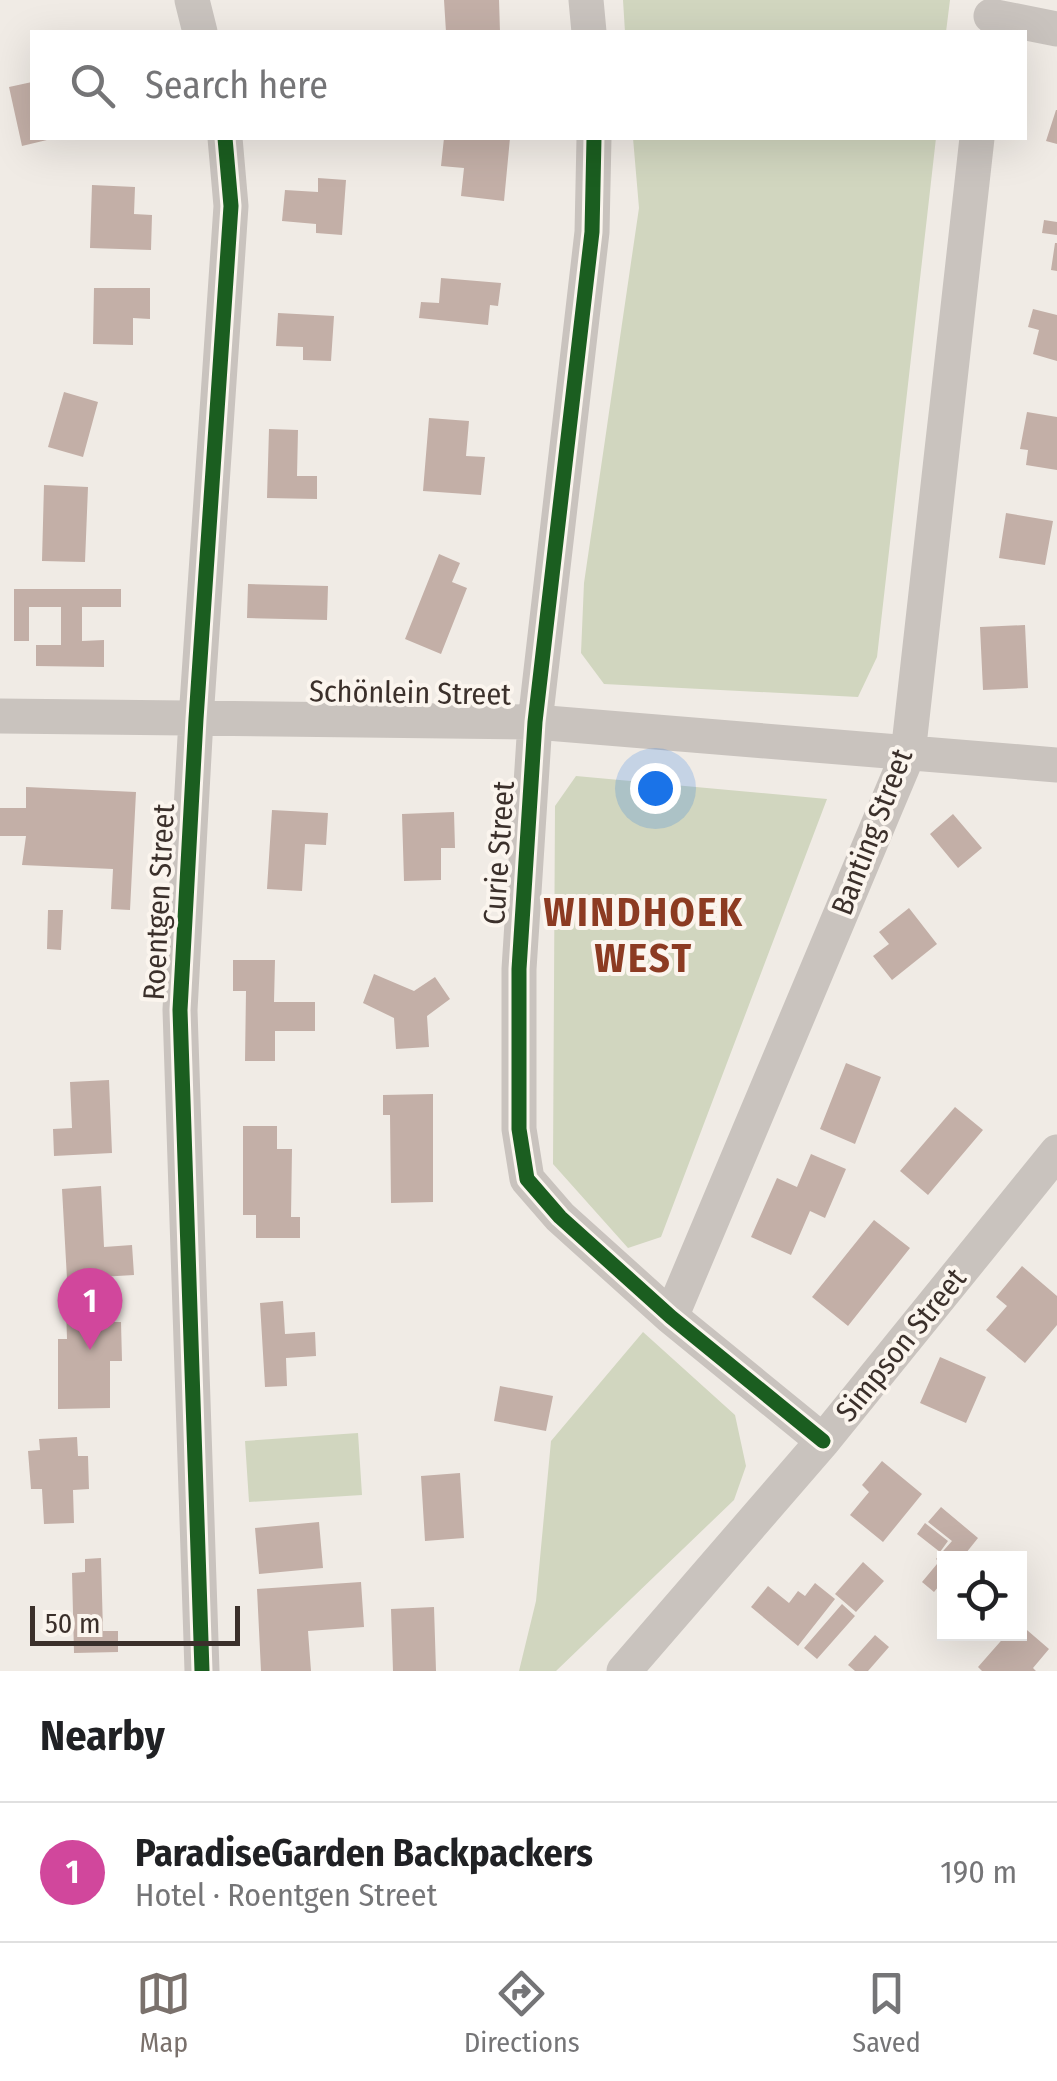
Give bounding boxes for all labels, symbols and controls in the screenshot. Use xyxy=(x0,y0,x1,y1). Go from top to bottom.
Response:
search box xyxy=(30,30,1027,140)
icon: search xyxy=(65,58,120,113)
text: Search here xyxy=(145,62,328,108)
street label: Schönlein Street xyxy=(309,673,511,713)
street label: Banting Street xyxy=(824,744,920,920)
your location xyxy=(630,763,681,814)
street label: Curie Street xyxy=(476,780,522,926)
street label: Roentgen Street xyxy=(136,803,182,1001)
district label: WINDHOEK WEST xyxy=(544,889,744,983)
street label: Simpson Street xyxy=(828,1261,974,1429)
pin: 1 xyxy=(58,1268,122,1350)
map controls xyxy=(937,1551,1027,1641)
button: locate xyxy=(937,1551,1027,1641)
scale bar xyxy=(30,1601,240,1646)
text: 50 m xyxy=(45,1607,101,1640)
text: Nearby xyxy=(40,1711,165,1761)
text: ParadiseGarden Backpackers xyxy=(135,1830,593,1876)
text: 1 xyxy=(66,1853,79,1891)
text: 190 m xyxy=(940,1853,1017,1891)
text: Hotel · Roentgen Street xyxy=(135,1876,437,1914)
tab: Map xyxy=(136,1966,191,2059)
tab: Directions xyxy=(464,1966,580,2059)
tab: Saved xyxy=(852,1966,921,2059)

